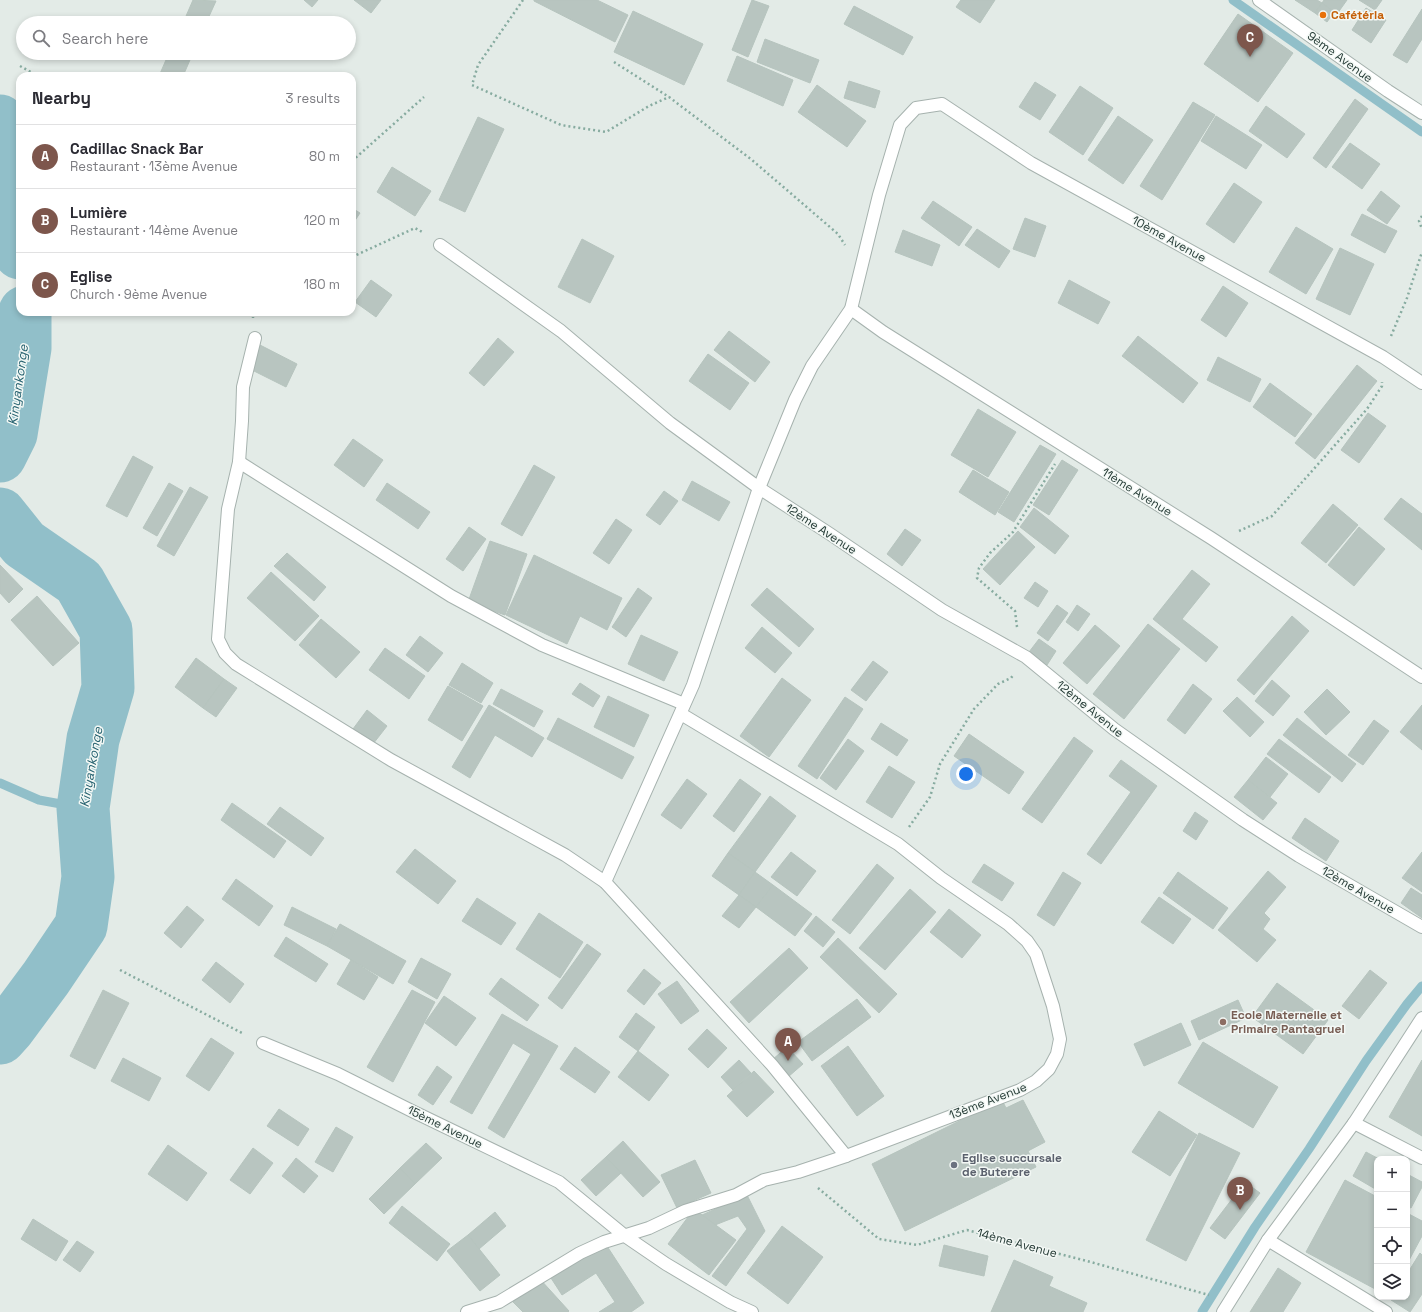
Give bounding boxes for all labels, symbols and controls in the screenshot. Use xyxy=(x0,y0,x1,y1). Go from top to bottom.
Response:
place label: Cafétéria xyxy=(1331,7,1384,23)
marker: Cafétéria xyxy=(1318,10,1328,20)
search box xyxy=(16,16,356,60)
pin: C xyxy=(1237,24,1263,57)
icon: search xyxy=(30,27,52,49)
street label: 9ème Avenue xyxy=(1304,28,1376,86)
text: Search here xyxy=(62,29,148,48)
text: Nearby xyxy=(32,87,91,109)
text: 3 results xyxy=(286,90,340,107)
text: Cadillac Snack Bar xyxy=(70,139,203,158)
text: A xyxy=(41,148,49,165)
text: 80 m xyxy=(309,148,340,165)
text: Restaurant · 13ème Avenue xyxy=(70,158,238,175)
text: Lumière xyxy=(70,203,127,222)
text: B xyxy=(41,212,49,229)
text: 120 m xyxy=(304,212,340,229)
street label: 10ème Avenue xyxy=(1129,212,1209,266)
text: Restaurant · 14ème Avenue xyxy=(70,222,238,239)
text: Eglise xyxy=(70,267,112,286)
text: C xyxy=(41,276,49,293)
text: 180 m xyxy=(304,276,340,293)
text: Church · 9ème Avenue xyxy=(70,286,207,303)
water label: Kinyankonge xyxy=(4,342,32,426)
street label: 11ème Avenue xyxy=(1099,464,1175,520)
street label: 12ème Avenue xyxy=(782,500,860,558)
street label: 12ème Avenue xyxy=(1053,677,1127,741)
water label: Kinyankonge xyxy=(76,724,107,808)
your location xyxy=(956,764,976,784)
street label: 12ème Avenue xyxy=(1318,863,1398,917)
place label: Ecole Maternelle et Primaire Pantagruel xyxy=(1231,1007,1345,1037)
marker: Ecole Maternelle et Primaire Pantagruel xyxy=(1218,1017,1228,1027)
pin: A xyxy=(775,1028,801,1061)
street label: 13ème Avenue xyxy=(947,1079,1029,1123)
street label: 15ème Avenue xyxy=(405,1102,485,1152)
place label: Eglise succursale de Buterere xyxy=(962,1150,1062,1180)
map controls xyxy=(1374,1156,1410,1300)
button: + xyxy=(1374,1156,1410,1192)
marker: Eglise succursale de Buterere xyxy=(949,1160,959,1170)
pin: B xyxy=(1227,1177,1253,1210)
button: − xyxy=(1374,1192,1410,1228)
street label: 14ème Avenue xyxy=(975,1225,1059,1261)
button: locate xyxy=(1374,1228,1410,1264)
button: layers xyxy=(1374,1264,1410,1300)

